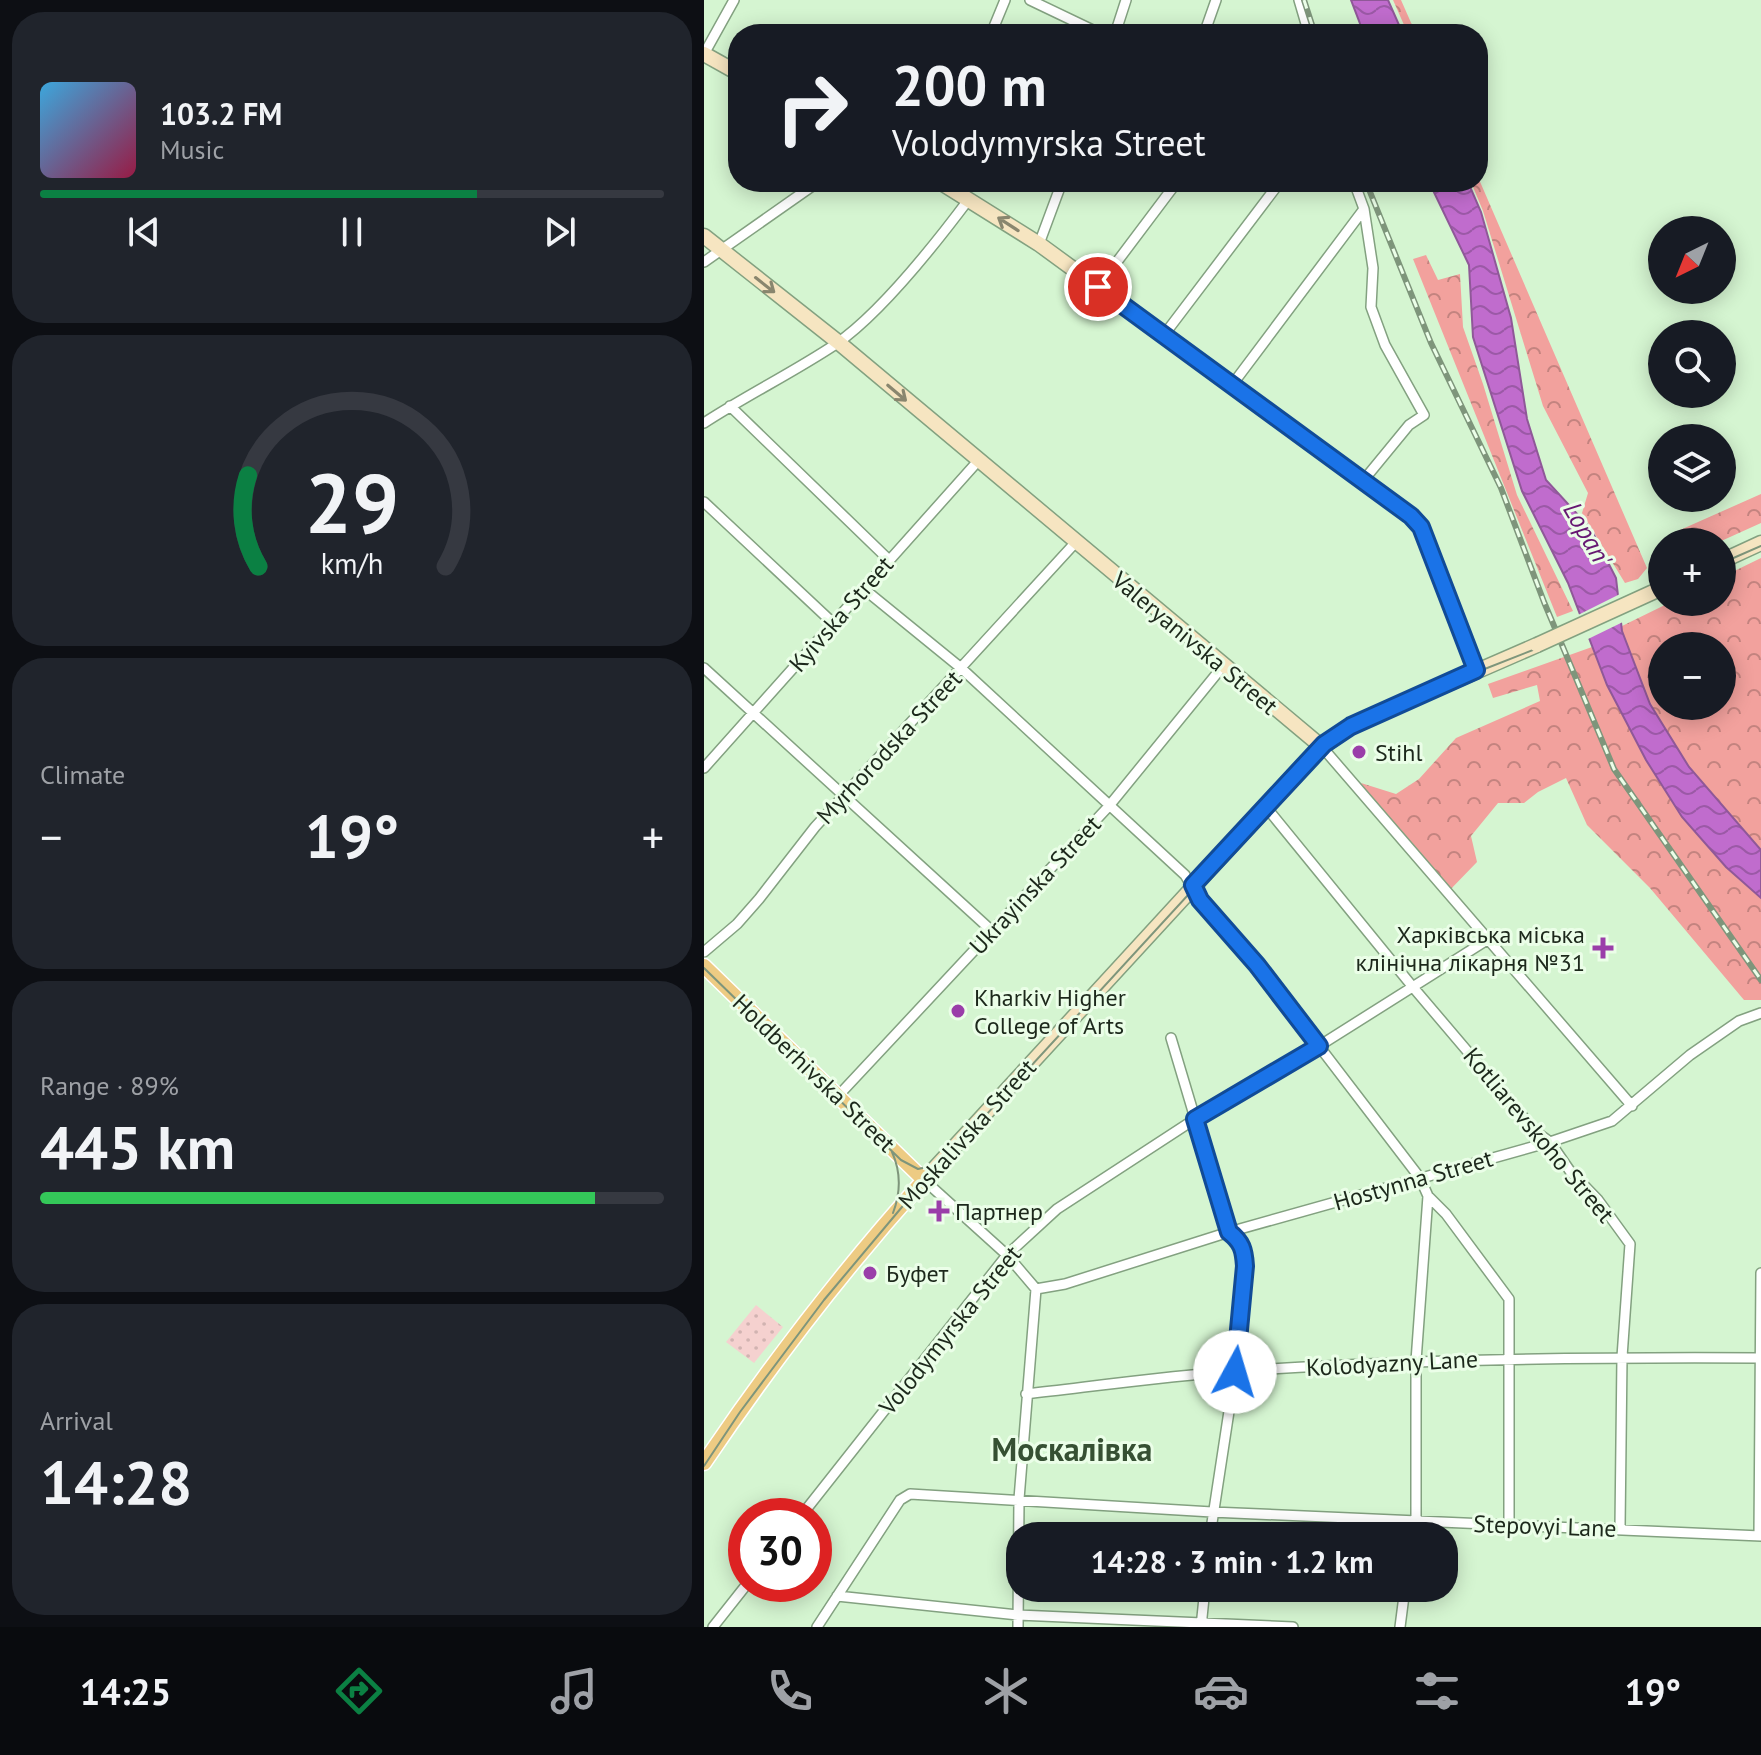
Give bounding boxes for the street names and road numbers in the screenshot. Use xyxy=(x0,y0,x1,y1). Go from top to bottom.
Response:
street label: Kyivska Street xyxy=(782,550,900,678)
street label: Valeryanivska Street xyxy=(1105,564,1284,721)
street label: Myrhorodska Street xyxy=(810,663,968,831)
street label: Ukrayinska Street xyxy=(963,809,1107,961)
street label: Holdberhivska Street xyxy=(726,987,902,1159)
street label: Kotliarevskoho Street xyxy=(1457,1041,1621,1229)
street label: Moskalivska Street xyxy=(891,1052,1043,1216)
street label: Hostynna Street xyxy=(1330,1142,1496,1218)
street label: Volodymyrska Street xyxy=(872,1239,1028,1422)
street label: Kolodyazny Lane xyxy=(1305,1343,1479,1383)
street label: Stepovyi Lane xyxy=(1473,1508,1617,1544)

